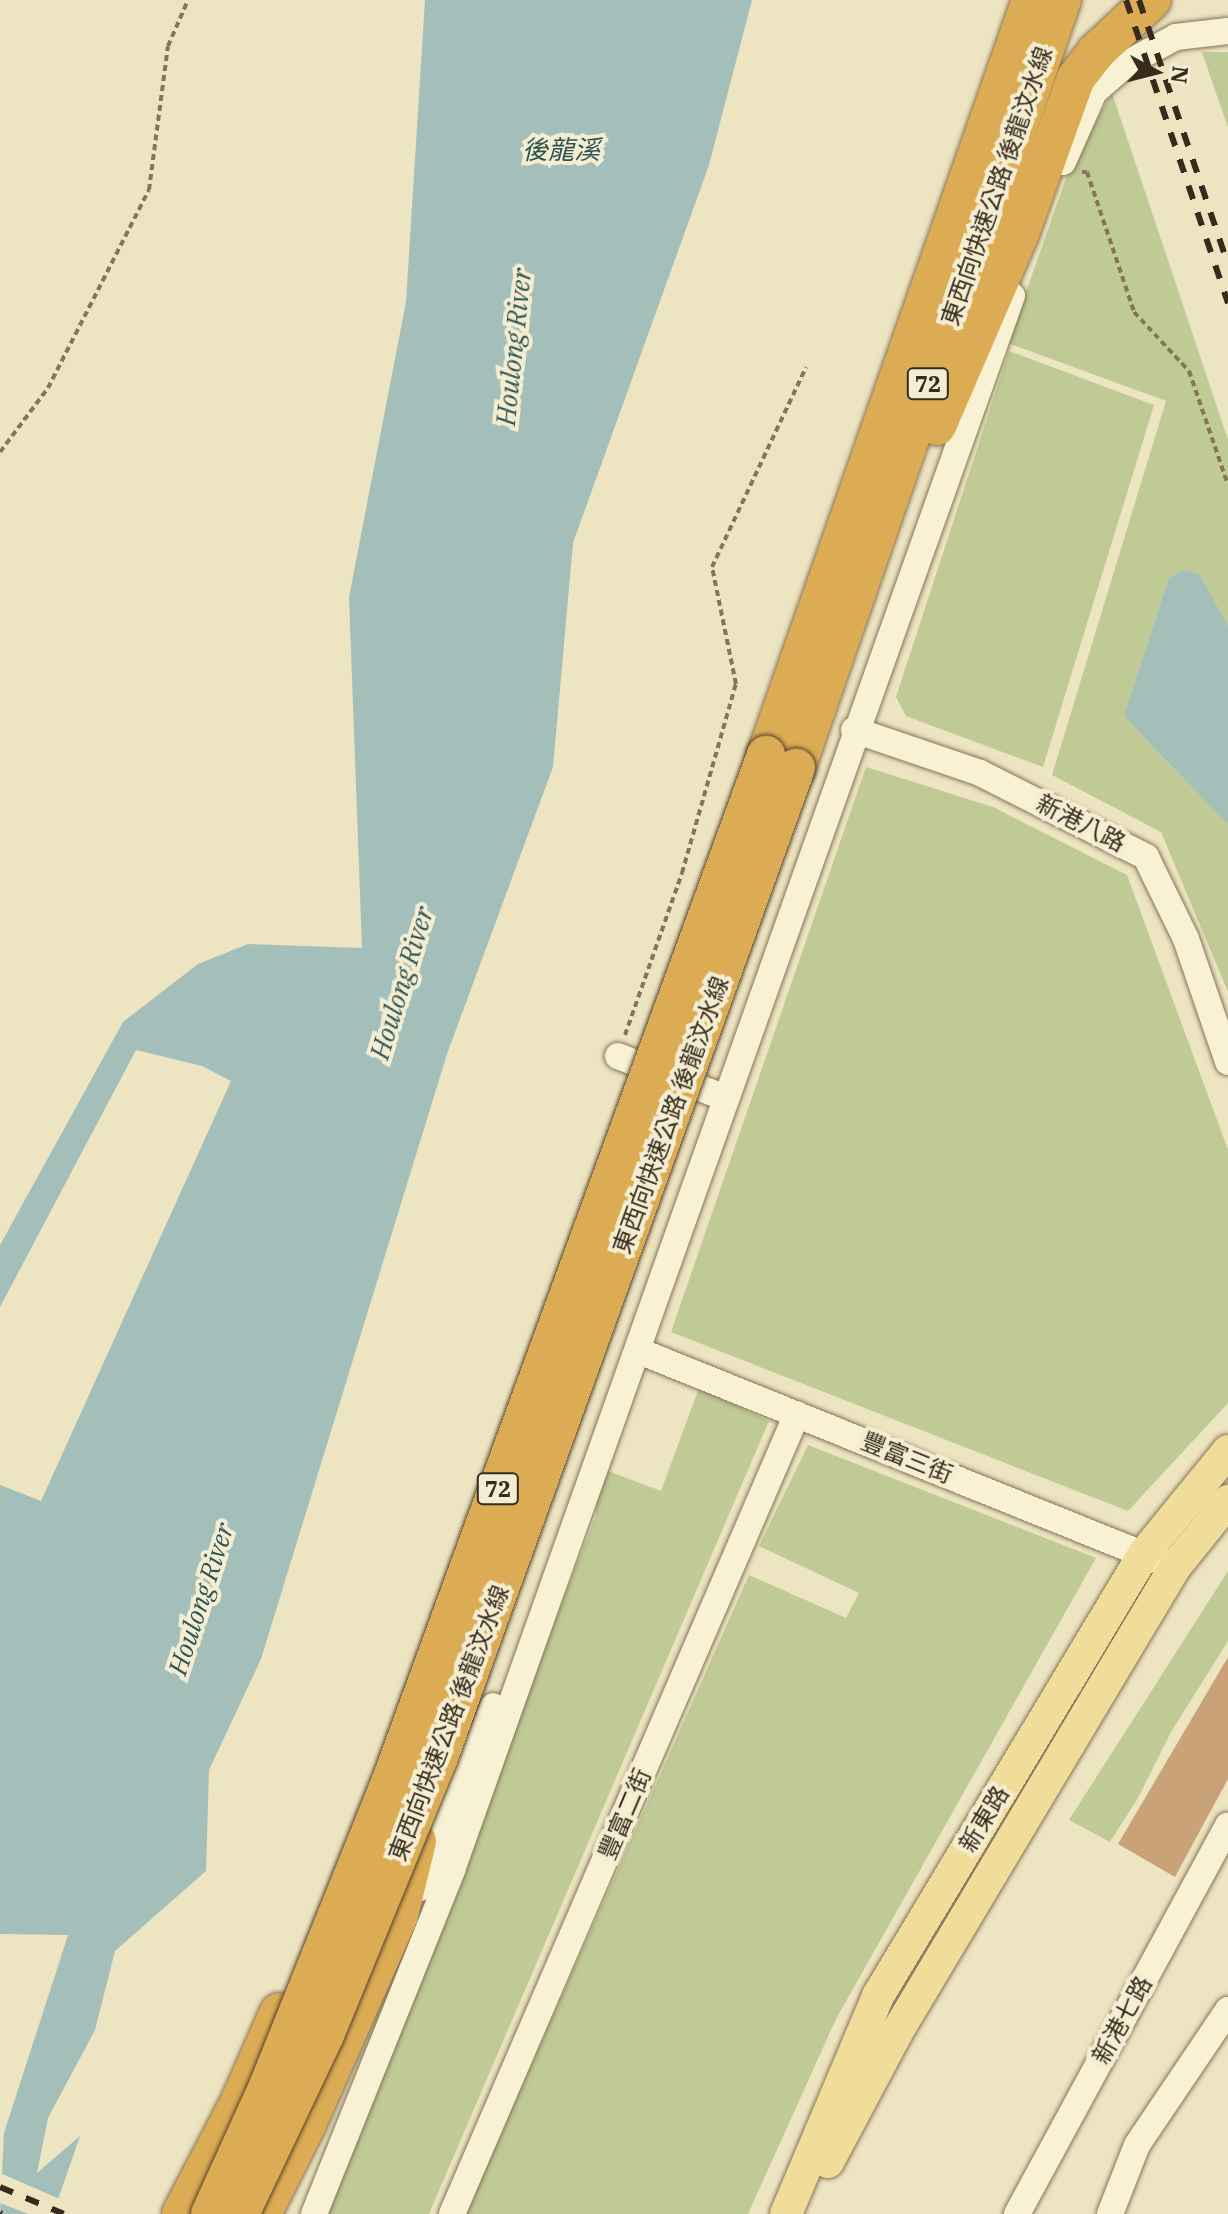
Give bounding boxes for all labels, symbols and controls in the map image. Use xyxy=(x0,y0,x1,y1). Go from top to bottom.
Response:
north arrow xyxy=(1116,32,1196,112)
street label: 東西向快速公路 後龍汶水線 xyxy=(936,43,1058,329)
text: N xyxy=(1165,65,1196,85)
water label: 後龍溪 xyxy=(522,134,600,166)
water label: Houlong River xyxy=(490,267,538,427)
road number: 72 xyxy=(906,366,950,402)
street label: 新港八路 xyxy=(1032,788,1130,858)
water label: Houlong River xyxy=(364,903,440,1063)
street label: 東西向快速公路 後龍汶水線 xyxy=(607,972,735,1258)
street label: 豐富三街 xyxy=(857,1427,957,1489)
road number: 72 xyxy=(476,1471,520,1507)
water label: Houlong River xyxy=(162,1519,240,1679)
street label: 東西向快速公路 後龍汶水線 xyxy=(383,1581,515,1865)
street label: 豐富二街 xyxy=(593,1764,657,1864)
street label: 新東路 xyxy=(953,1781,1015,1857)
street label: 新港七路 xyxy=(1086,1971,1158,2069)

